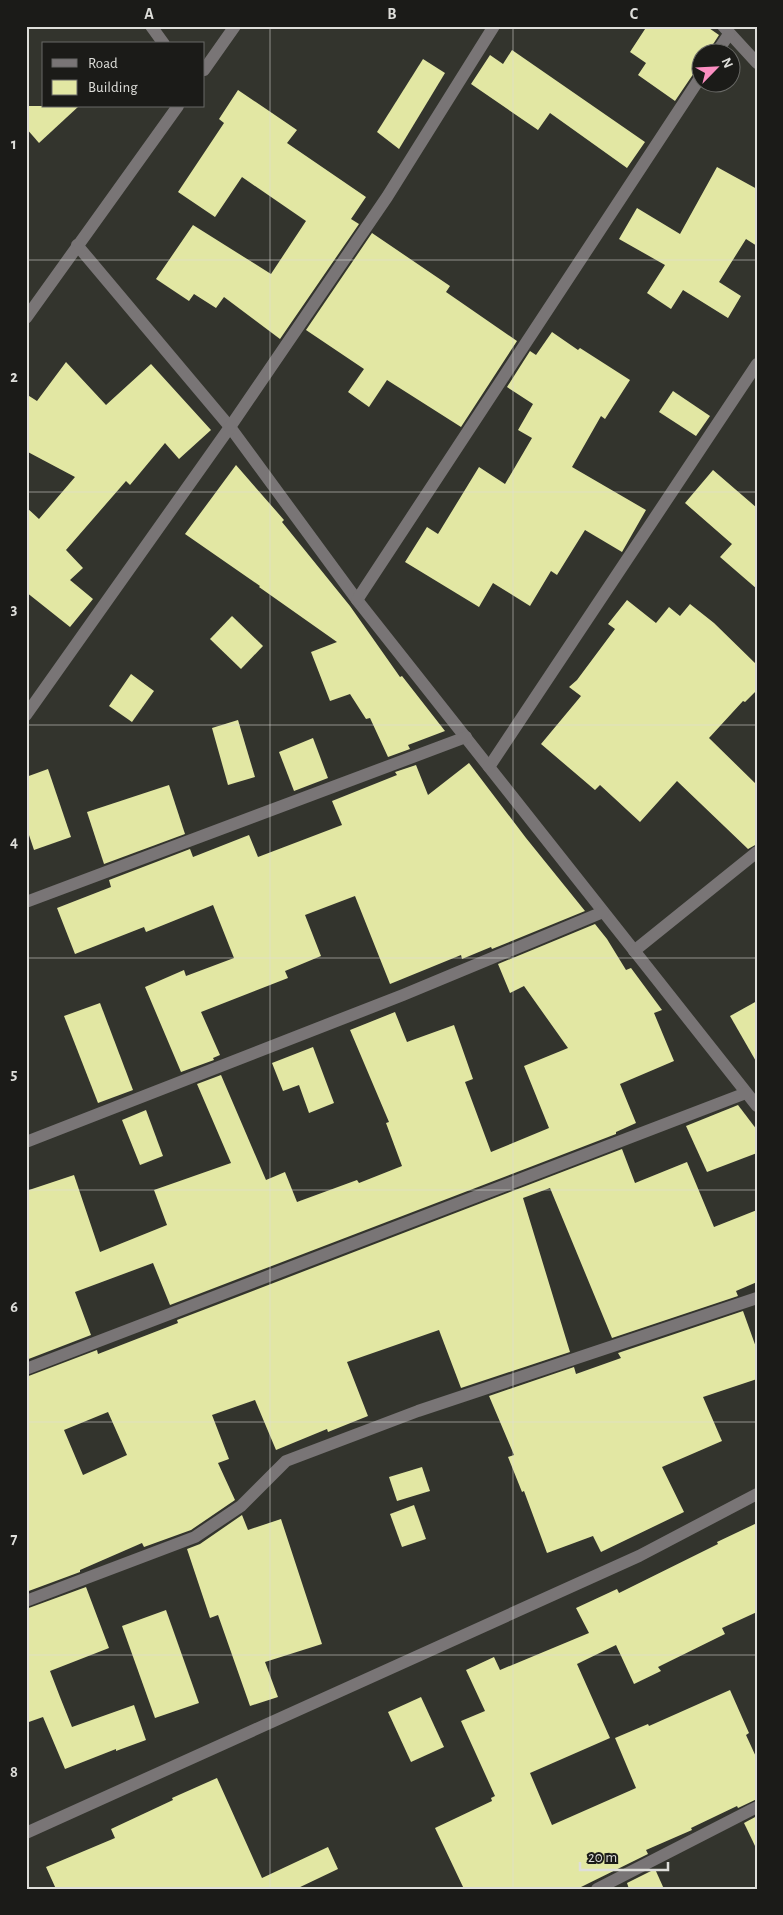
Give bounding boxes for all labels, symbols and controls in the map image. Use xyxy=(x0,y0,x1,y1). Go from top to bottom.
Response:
text: A xyxy=(144,6,154,22)
text: B xyxy=(387,6,397,22)
text: C xyxy=(630,6,639,22)
legend xyxy=(42,42,205,108)
north arrow xyxy=(690,42,740,92)
text: Road xyxy=(88,56,118,71)
text: N xyxy=(719,56,735,70)
text: Building xyxy=(88,80,138,95)
text: 1 xyxy=(11,136,17,152)
text: 2 xyxy=(10,369,18,385)
text: 3 xyxy=(11,601,18,617)
text: 4 xyxy=(10,834,18,850)
text: 5 xyxy=(11,1066,18,1082)
text: 6 xyxy=(10,1299,18,1315)
text: 7 xyxy=(11,1531,18,1547)
text: 8 xyxy=(10,1764,18,1780)
scale bar xyxy=(580,1840,668,1872)
text: 20 m xyxy=(588,1850,617,1865)

